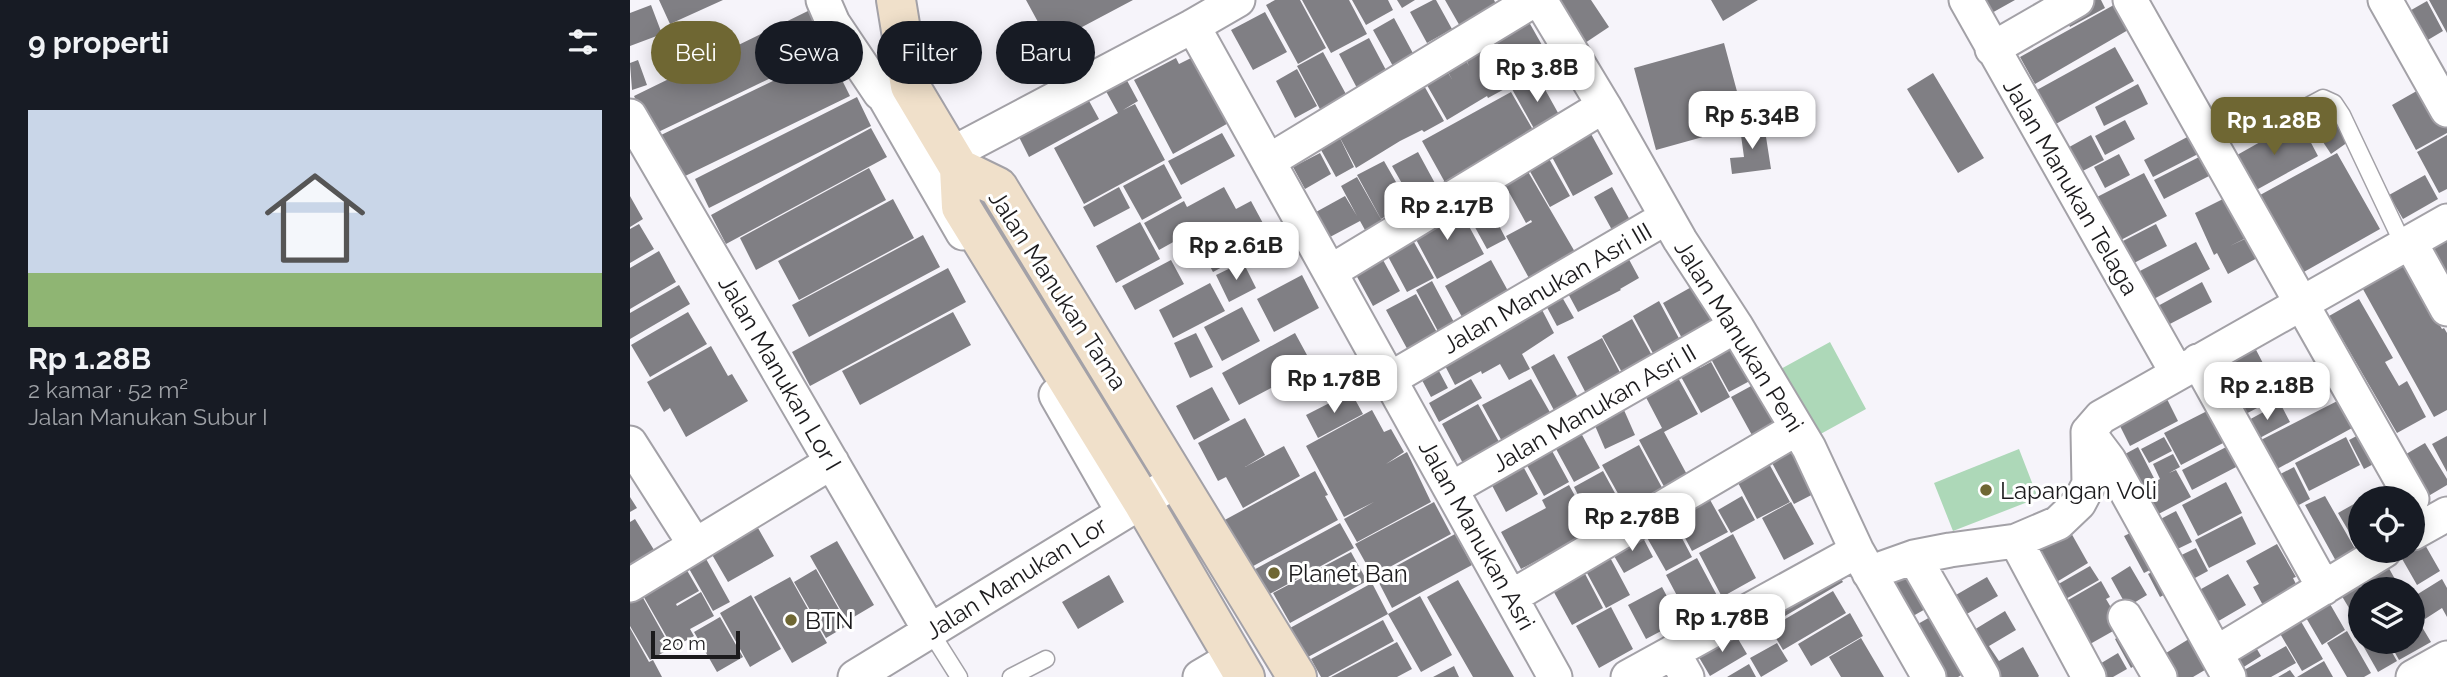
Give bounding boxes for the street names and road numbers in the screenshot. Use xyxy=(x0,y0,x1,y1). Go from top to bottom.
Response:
street label: Jalan Manukan Telaga xyxy=(1997,74,2145,300)
street label: Jalan Manukan Tama xyxy=(983,185,1133,395)
street label: Jalan Manukan Asri III xyxy=(1437,216,1657,360)
street label: Jalan Manukan Peni xyxy=(1668,235,1810,437)
street label: Jalan Manukan Lor I xyxy=(712,270,848,476)
street label: Jalan Manukan Asri II xyxy=(1487,338,1701,478)
street label: Jalan Manukan Asri xyxy=(1413,435,1541,635)
street label: Jalan Manukan Lor xyxy=(920,510,1113,646)

